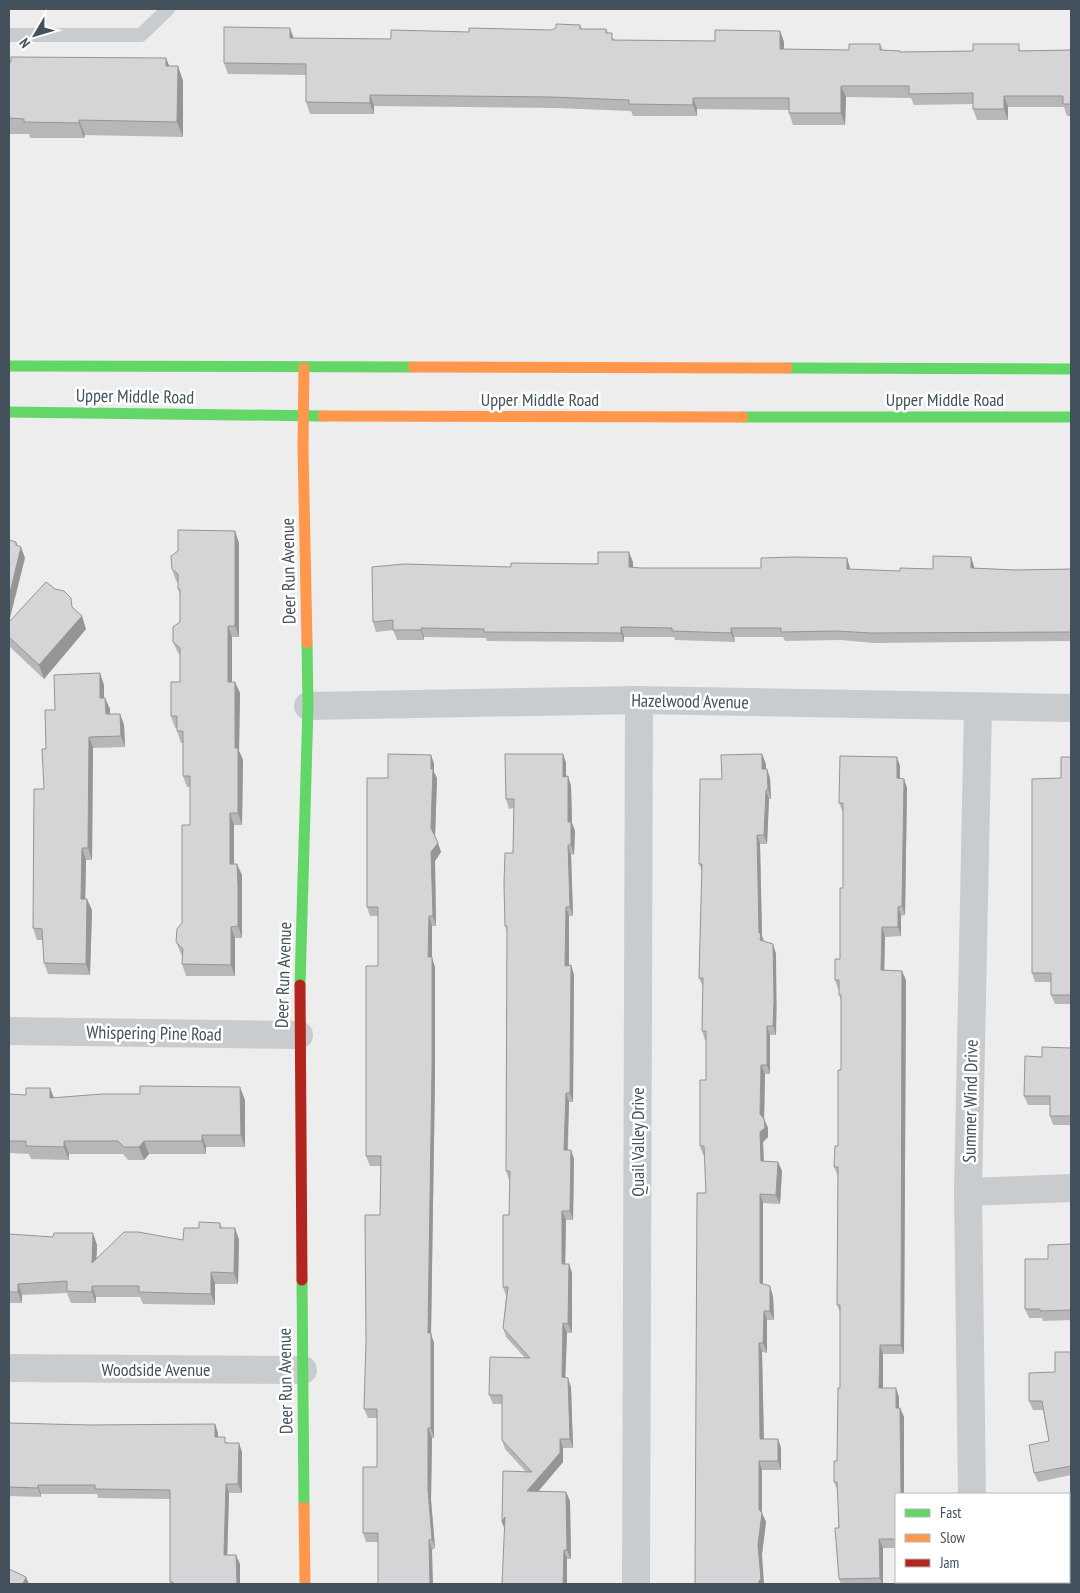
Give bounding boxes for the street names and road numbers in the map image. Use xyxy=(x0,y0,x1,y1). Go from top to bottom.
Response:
street label: Upper Middle Road xyxy=(76,383,194,409)
street label: Upper Middle Road xyxy=(481,388,599,411)
street label: Upper Middle Road xyxy=(886,388,1004,411)
street label: Deer Run Avenue xyxy=(276,518,300,624)
street label: Hazelwood Avenue xyxy=(631,688,749,714)
street label: Deer Run Avenue xyxy=(270,922,296,1028)
street label: Whispering Pine Road xyxy=(86,1020,222,1046)
street label: Summer Wind Drive xyxy=(957,1039,983,1163)
street label: Quail Valley Drive xyxy=(626,1087,649,1197)
street label: Deer Run Avenue xyxy=(273,1328,297,1434)
street label: Woodside Avenue xyxy=(102,1358,210,1381)

